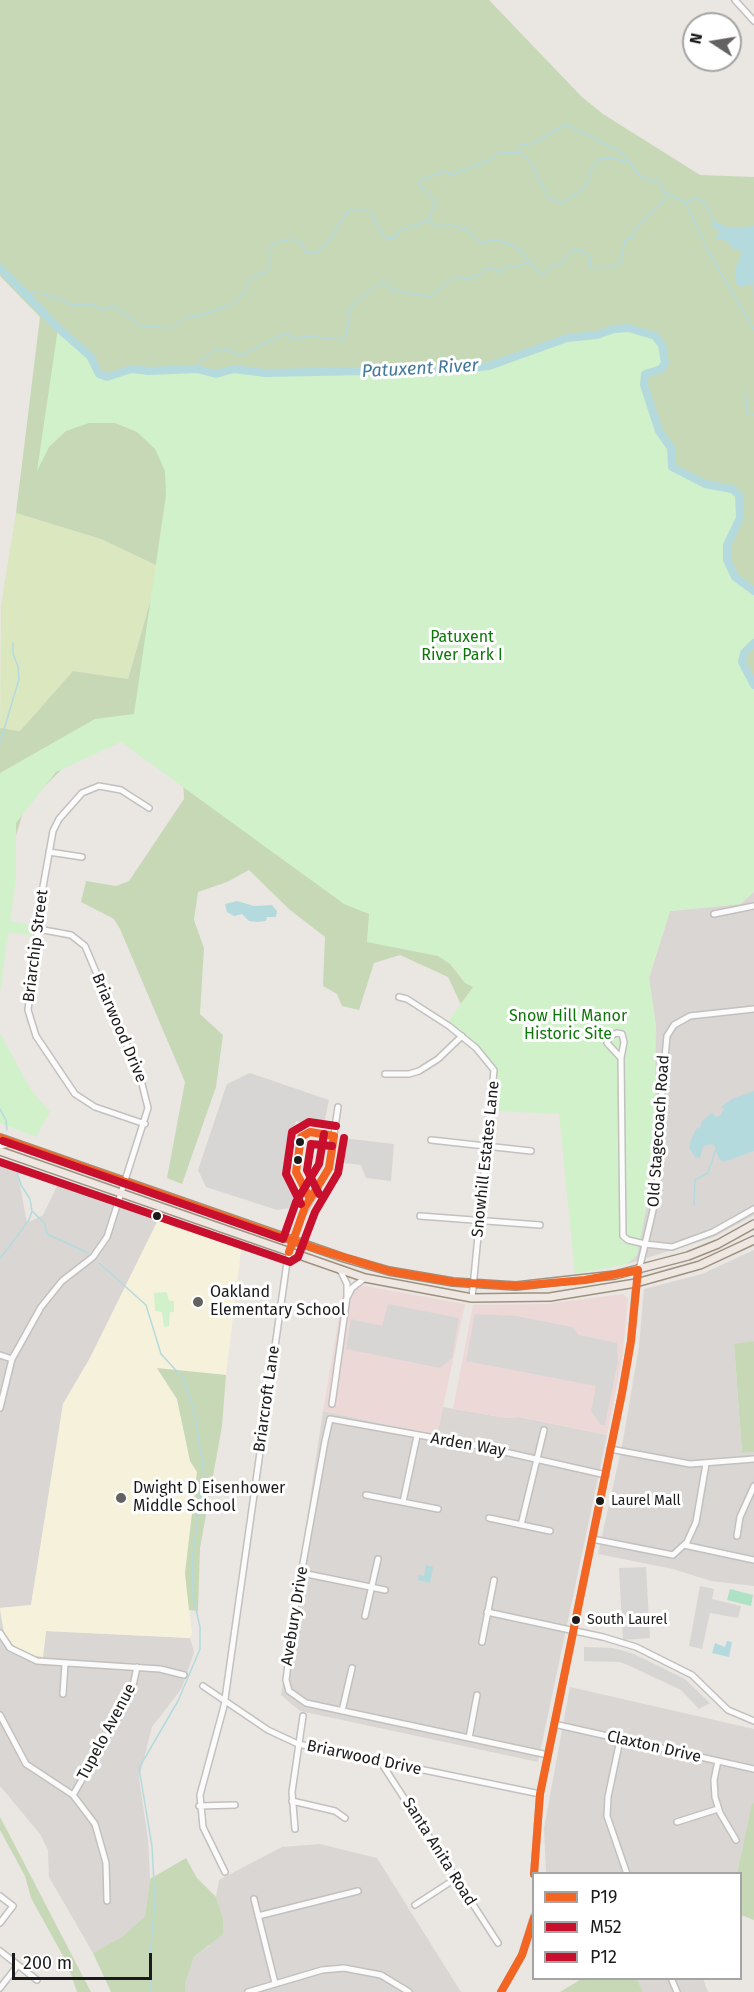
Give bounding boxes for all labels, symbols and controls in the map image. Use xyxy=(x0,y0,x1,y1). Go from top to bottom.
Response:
north arrow xyxy=(682,12,742,72)
text: N xyxy=(685,31,706,46)
water label: Patuxent River xyxy=(361,355,479,383)
park label: Patuxent River Park I xyxy=(421,628,503,666)
street label: Briarchip Street xyxy=(20,889,52,1003)
street label: Briarwood Drive xyxy=(87,970,151,1086)
park label: Snow Hill Manor Historic Site xyxy=(509,1007,627,1045)
street label: Old Stagecoach Road xyxy=(644,1054,674,1208)
street label: Snowhill Estates Lane xyxy=(468,1080,504,1238)
unlabelled marker xyxy=(294,1136,306,1148)
unlabelled marker xyxy=(292,1154,304,1166)
unlabelled marker xyxy=(151,1210,163,1222)
place label: Oakland Elementary School xyxy=(210,1283,345,1321)
marker: Oakland Elementary School xyxy=(191,1295,205,1309)
street label: Briarcroft Lane xyxy=(250,1344,284,1454)
street label: Arden Way xyxy=(429,1429,507,1461)
place label: Dwight D Eisenhower Middle School xyxy=(133,1479,285,1517)
marker: Dwight D Eisenhower Middle School xyxy=(114,1491,128,1505)
place label: Laurel Mall xyxy=(611,1493,681,1509)
marker: Laurel Mall xyxy=(594,1495,606,1507)
street label: Avebury Drive xyxy=(278,1565,312,1667)
place label: South Laurel xyxy=(587,1612,667,1628)
marker: South Laurel xyxy=(570,1614,582,1626)
street label: Tupelo Avenue xyxy=(74,1680,140,1784)
street label: Claxton Drive xyxy=(605,1727,703,1767)
street label: Briarwood Drive xyxy=(305,1736,423,1780)
street label: Santa Anita Road xyxy=(398,1794,480,1910)
legend xyxy=(532,1872,742,1980)
text: P19 xyxy=(590,1886,617,1908)
text: M52 xyxy=(590,1916,622,1938)
scale bar xyxy=(15,1941,154,1979)
text: P12 xyxy=(590,1946,617,1968)
text: 200 m xyxy=(23,1952,72,1974)

